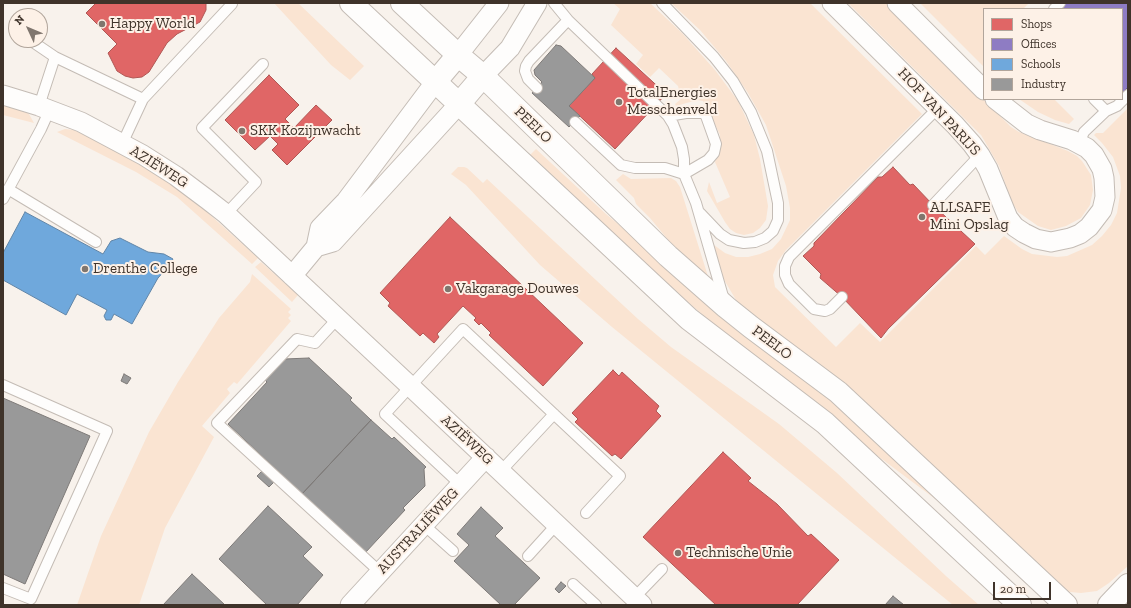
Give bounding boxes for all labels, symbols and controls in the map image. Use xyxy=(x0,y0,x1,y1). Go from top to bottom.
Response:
north arrow xyxy=(8,8,48,48)
legend xyxy=(983,8,1123,100)
text: N xyxy=(12,12,27,28)
place label: Happy World xyxy=(110,15,195,33)
text: Shops xyxy=(1021,17,1052,31)
marker: Happy World xyxy=(97,19,107,29)
text: Offices xyxy=(1021,37,1057,51)
text: Schools xyxy=(1021,57,1060,71)
street label: HOF VAN PARIJS xyxy=(894,65,984,159)
text: Industry xyxy=(1021,77,1066,91)
place label: TotalEnergies Messchenveld xyxy=(627,84,717,119)
marker: TotalEnergies Messchenveld xyxy=(614,97,624,107)
street label: PEELO xyxy=(510,103,556,147)
place label: SKK Kozijnwacht xyxy=(250,122,361,140)
marker: SKK Kozijnwacht xyxy=(237,126,247,136)
street label: AZIËWEG xyxy=(127,142,191,192)
place label: ALLSAFE Mini Opslag xyxy=(930,199,1009,234)
marker: ALLSAFE Mini Opslag xyxy=(917,212,927,222)
place label: Drenthe College xyxy=(93,260,198,278)
marker: Drenthe College xyxy=(80,264,90,274)
place label: Vakgarage Douwes xyxy=(456,280,579,298)
marker: Vakgarage Douwes xyxy=(443,284,453,294)
street label: PEELO xyxy=(749,322,795,364)
street label: AZIËWEG xyxy=(437,411,497,469)
street label: AUSTRALIËWEG xyxy=(374,484,462,578)
place label: Technische Unie xyxy=(686,544,792,562)
marker: Technische Unie xyxy=(673,548,683,558)
scale bar xyxy=(995,574,1053,600)
text: 20 m xyxy=(1000,582,1026,596)

